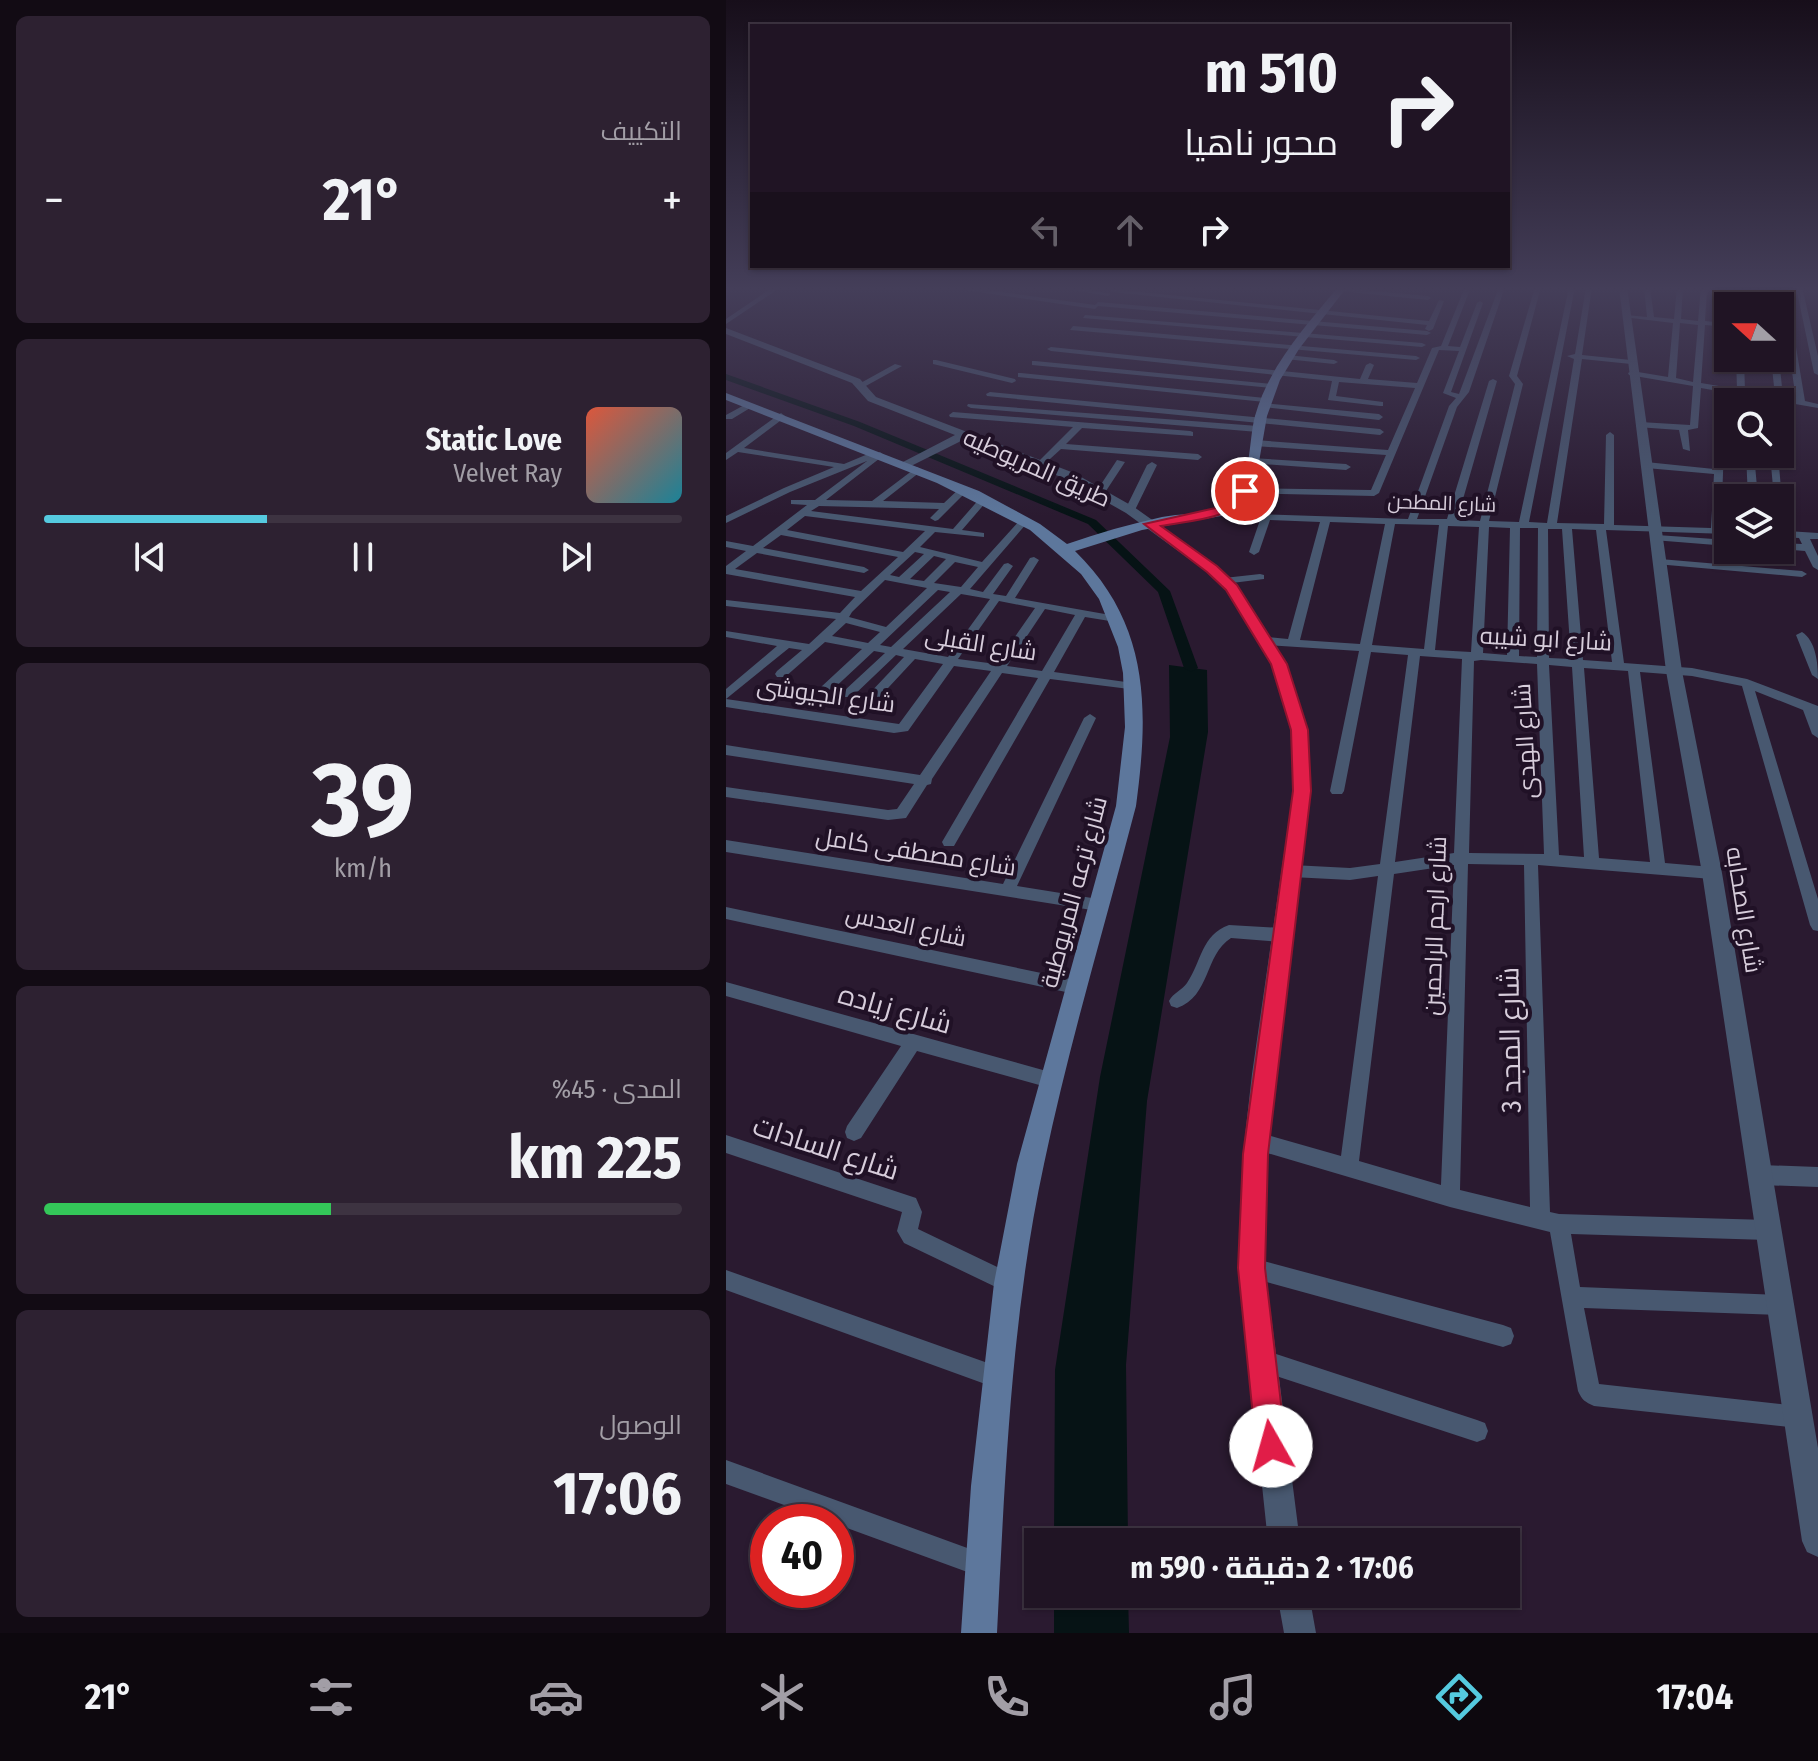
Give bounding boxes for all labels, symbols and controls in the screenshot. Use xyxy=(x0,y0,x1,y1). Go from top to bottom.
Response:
text: 510 m xyxy=(1205,40,1338,107)
icon: right xyxy=(1366,56,1470,160)
text: التكييف xyxy=(600,116,682,147)
text: محور ناهيا xyxy=(1184,121,1338,165)
text: 21° xyxy=(323,164,403,236)
text: − xyxy=(44,174,64,227)
text: + xyxy=(662,174,682,227)
icon: left xyxy=(1024,208,1068,252)
icon: ahead xyxy=(1108,208,1152,252)
icon: right xyxy=(1192,208,1236,252)
north arrow xyxy=(1714,292,1794,372)
map controls xyxy=(1714,292,1794,564)
button: search xyxy=(1714,388,1794,468)
text: Static Love xyxy=(425,422,562,458)
street label: طريق المريوطيه xyxy=(959,423,1115,514)
pin xyxy=(1211,457,1279,525)
text: Velvet Ray xyxy=(453,458,562,489)
icon: arrive xyxy=(1223,469,1267,513)
button: layers xyxy=(1714,484,1794,564)
street label: شارع المطحن xyxy=(1387,489,1497,519)
icon: previous xyxy=(128,535,172,579)
icon: pause xyxy=(341,535,385,579)
icon: next xyxy=(554,535,598,579)
street label: شارع القبلى xyxy=(923,621,1039,669)
street label: شارع ابو شيبه xyxy=(1479,622,1613,658)
street label: شارع الجيوشى xyxy=(755,671,897,721)
street label: شارع الهدى xyxy=(1508,683,1544,799)
text: 39 xyxy=(312,738,414,863)
street label: شارع ترعه المريوطية xyxy=(1035,793,1115,991)
street label: شارع مصطفى كامل xyxy=(814,822,1018,884)
street label: شارع ارحم الراحمين xyxy=(1418,836,1454,1016)
street label: شارع الصحابه xyxy=(1718,845,1768,975)
text: km/h xyxy=(334,853,392,884)
street label: شارع العدس xyxy=(843,900,969,954)
street label: شارع المجد 3 xyxy=(1492,967,1530,1113)
street label: شارع زياده xyxy=(834,977,955,1043)
text: المدى · 45% xyxy=(552,1074,682,1105)
street label: شارع السادات xyxy=(748,1109,903,1189)
text: 225 km xyxy=(508,1122,682,1194)
position arrow xyxy=(1229,1404,1313,1488)
text: الوصول xyxy=(599,1410,682,1441)
text: 17:06 xyxy=(553,1458,682,1530)
speed limit sign: 40 xyxy=(750,1504,854,1608)
text: 17:06 · 2 دقيقة · 590 m xyxy=(1130,1550,1414,1586)
icon: filters xyxy=(303,1669,359,1725)
icon: car xyxy=(528,1669,584,1725)
icon: climate xyxy=(754,1669,810,1725)
icon: phone xyxy=(979,1669,1035,1725)
icon: music xyxy=(1205,1669,1261,1725)
icon: directions xyxy=(1431,1669,1487,1725)
text: 21° xyxy=(85,1675,133,1719)
text: 17:04 xyxy=(1656,1675,1733,1719)

